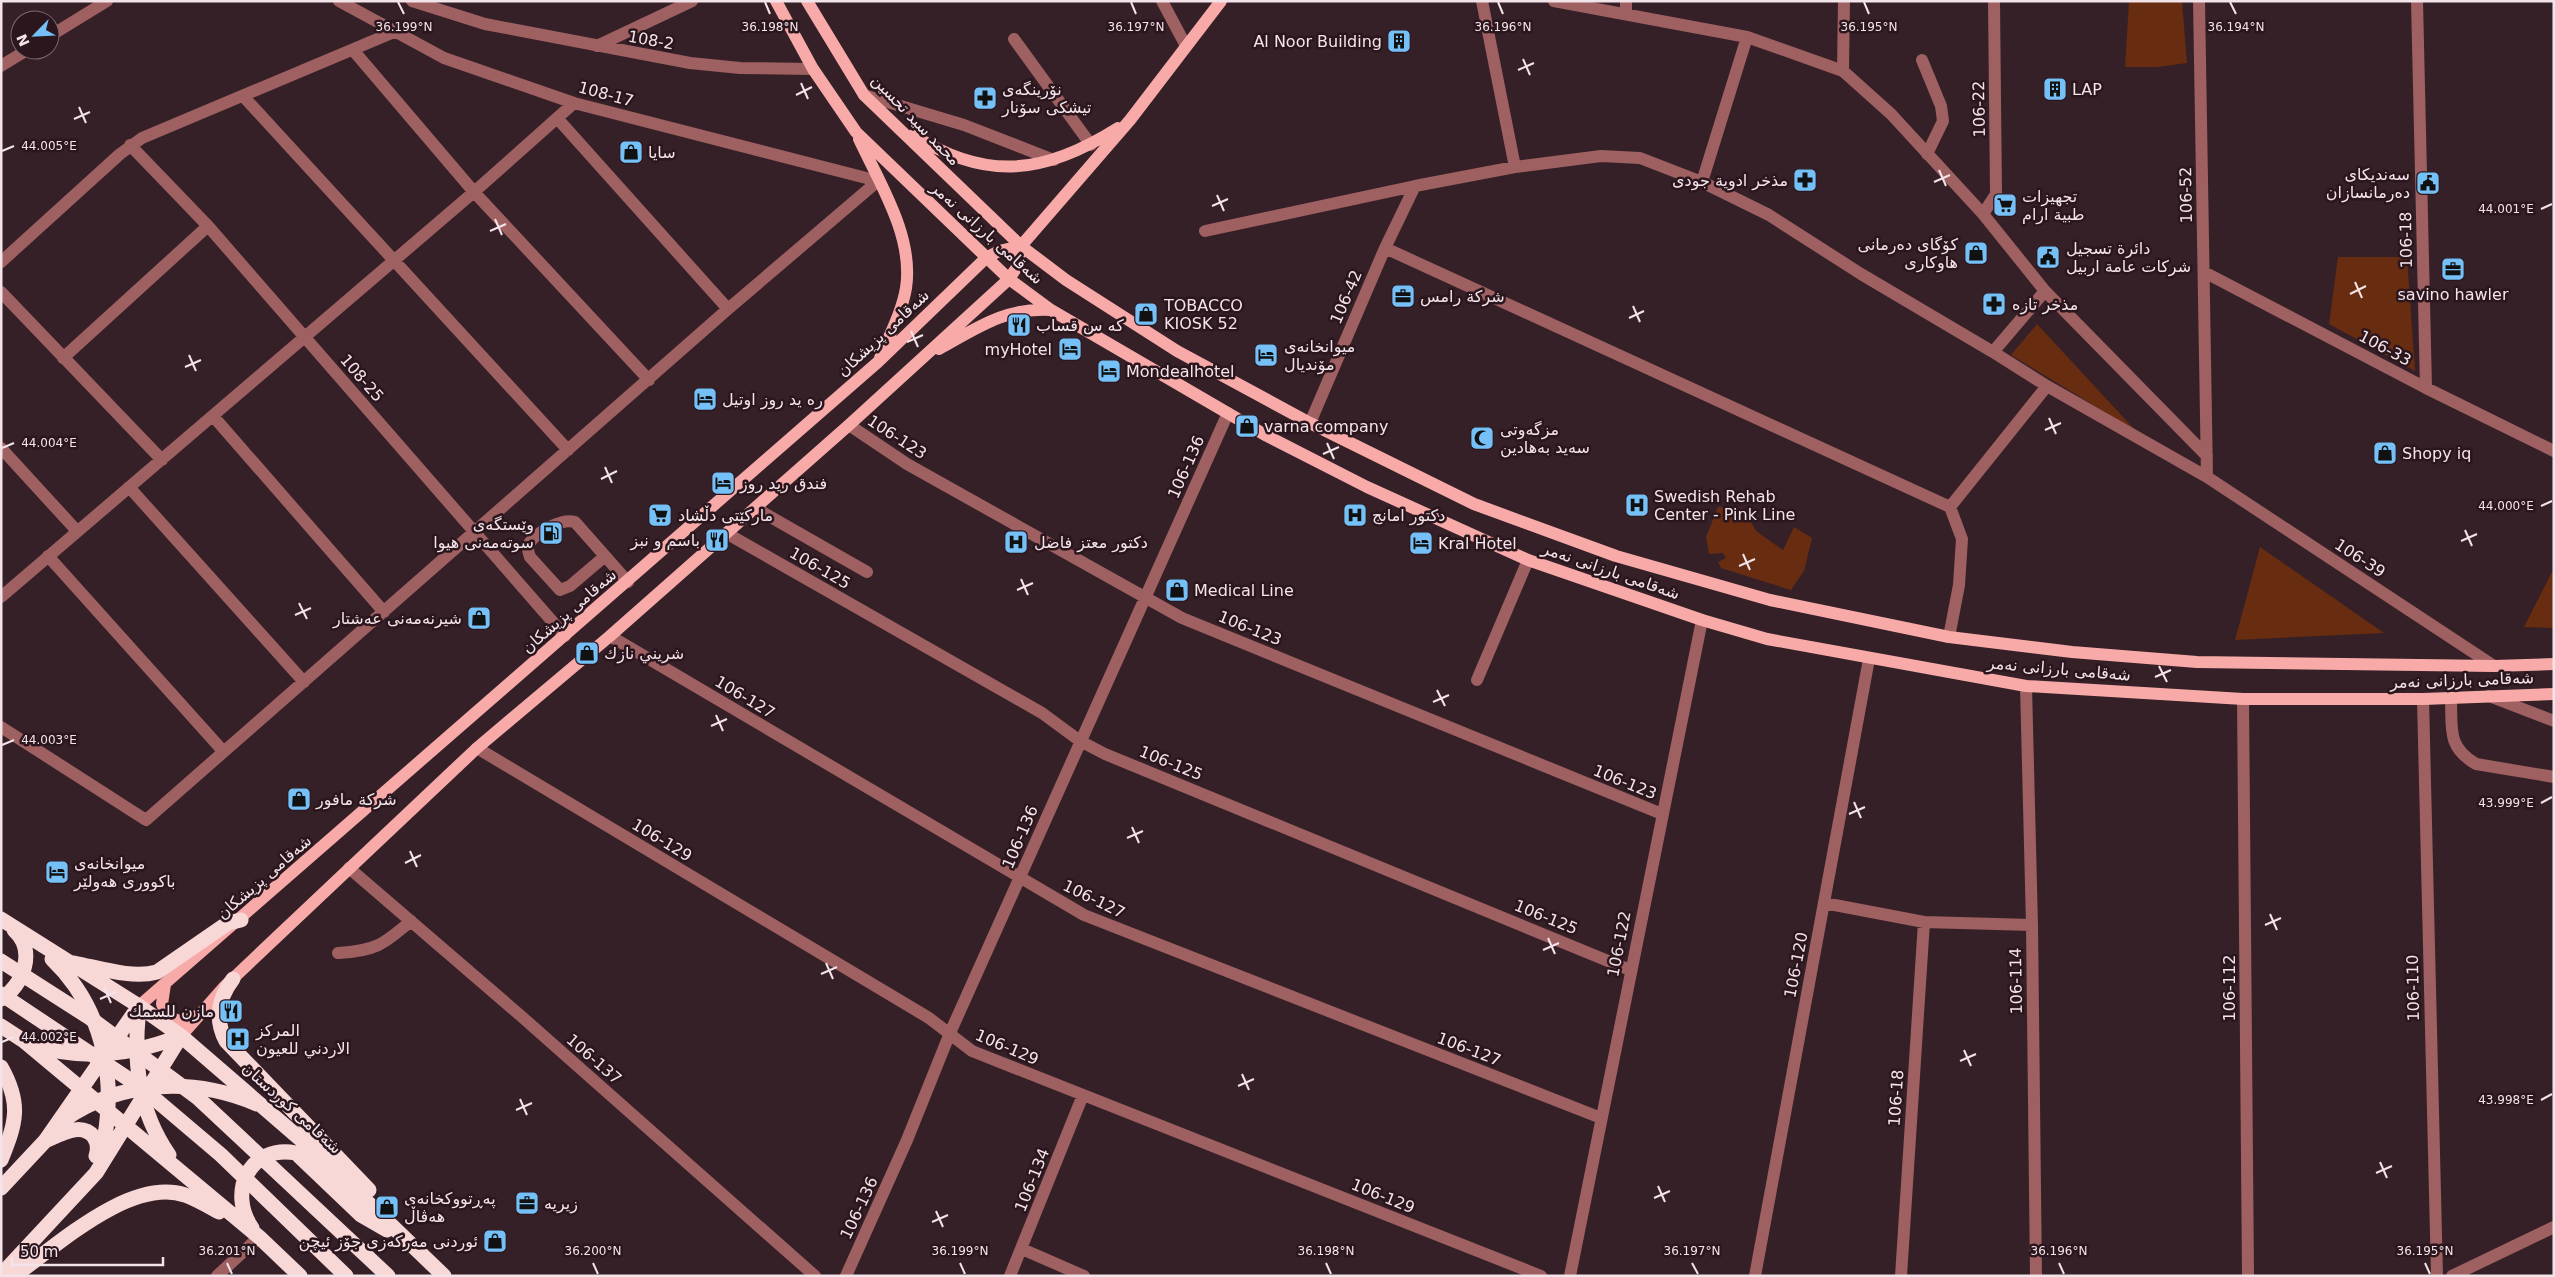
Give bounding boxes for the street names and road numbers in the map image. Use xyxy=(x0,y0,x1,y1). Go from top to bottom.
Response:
street label: 108-2 xyxy=(626,27,676,53)
street label: محمد سید تحسین xyxy=(867,70,964,170)
street label: 108-17 xyxy=(576,77,636,111)
street label: 106-22 xyxy=(1969,81,1989,137)
street label: 106-52 xyxy=(2176,167,2196,223)
street label: شەقامی بارزانی نەمر xyxy=(926,177,1047,289)
street label: 106-18 xyxy=(2396,212,2416,268)
street label: 106-42 xyxy=(1326,267,1366,327)
street label: شەقامی پزیشکان xyxy=(833,285,934,381)
street label: 106-33 xyxy=(2356,326,2414,370)
street label: 108-25 xyxy=(336,350,388,406)
street label: 106-123 xyxy=(864,411,930,463)
street label: 106-136 xyxy=(1164,433,1208,501)
street label: 106-39 xyxy=(2331,535,2389,581)
street label: شەقامی بارزانی نەمر xyxy=(1539,538,1682,604)
street label: 106-125 xyxy=(786,543,854,593)
street label: شەقامی پزیشکان xyxy=(518,565,621,658)
street label: 106-123 xyxy=(1215,607,1285,649)
street label: شەقامی بارزانی نەمر xyxy=(1985,653,2132,686)
street label: شەقامی بارزانی نەمر xyxy=(2389,668,2534,693)
street label: 106-127 xyxy=(711,672,779,722)
street label: 106-125 xyxy=(1136,742,1206,784)
street label: 106-123 xyxy=(1590,761,1660,803)
street label: 106-136 xyxy=(998,803,1042,871)
street label: 106-129 xyxy=(628,815,696,865)
street label: شەقامی پزیشکان xyxy=(213,831,316,924)
street label: 106-127 xyxy=(1060,876,1128,922)
street label: 106-125 xyxy=(1511,896,1581,938)
street label: 106-122 xyxy=(1603,909,1635,979)
street label: 106-120 xyxy=(1780,930,1812,1000)
street label: 106-114 xyxy=(2006,947,2026,1015)
street label: 106-110 xyxy=(2403,954,2423,1022)
street label: 106-112 xyxy=(2220,955,2239,1021)
street label: 106-129 xyxy=(973,1025,1041,1069)
street label: 106-127 xyxy=(1434,1028,1504,1070)
street label: 106-137 xyxy=(563,1030,625,1088)
street label: شەقامی کوردستان xyxy=(238,1058,346,1158)
street label: 106-18 xyxy=(1885,1069,1907,1127)
street label: 106-134 xyxy=(1011,1145,1053,1215)
street label: 106-136 xyxy=(836,1174,882,1242)
street label: 106-129 xyxy=(1348,1175,1418,1217)

